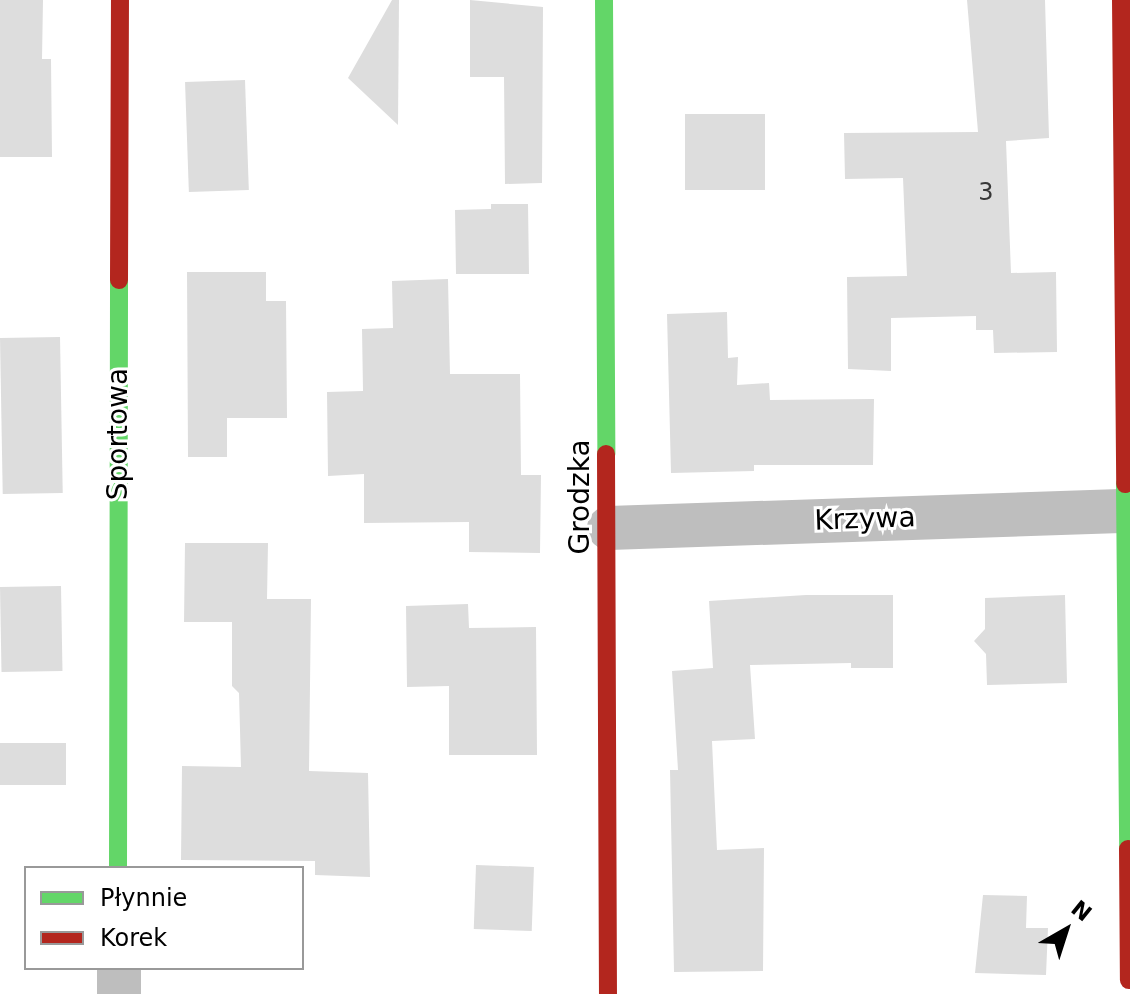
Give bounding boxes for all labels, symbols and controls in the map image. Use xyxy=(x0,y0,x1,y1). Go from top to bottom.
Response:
house number: 3 xyxy=(978,179,994,207)
street label: Sportowa xyxy=(101,368,135,500)
street label: Grodzka xyxy=(563,439,597,555)
street label: Krzywa xyxy=(814,500,916,538)
legend xyxy=(24,866,304,970)
text: Płynnie xyxy=(100,884,187,912)
north arrow xyxy=(1026,890,1106,970)
text: N xyxy=(1066,895,1096,926)
text: Korek xyxy=(100,924,167,952)

